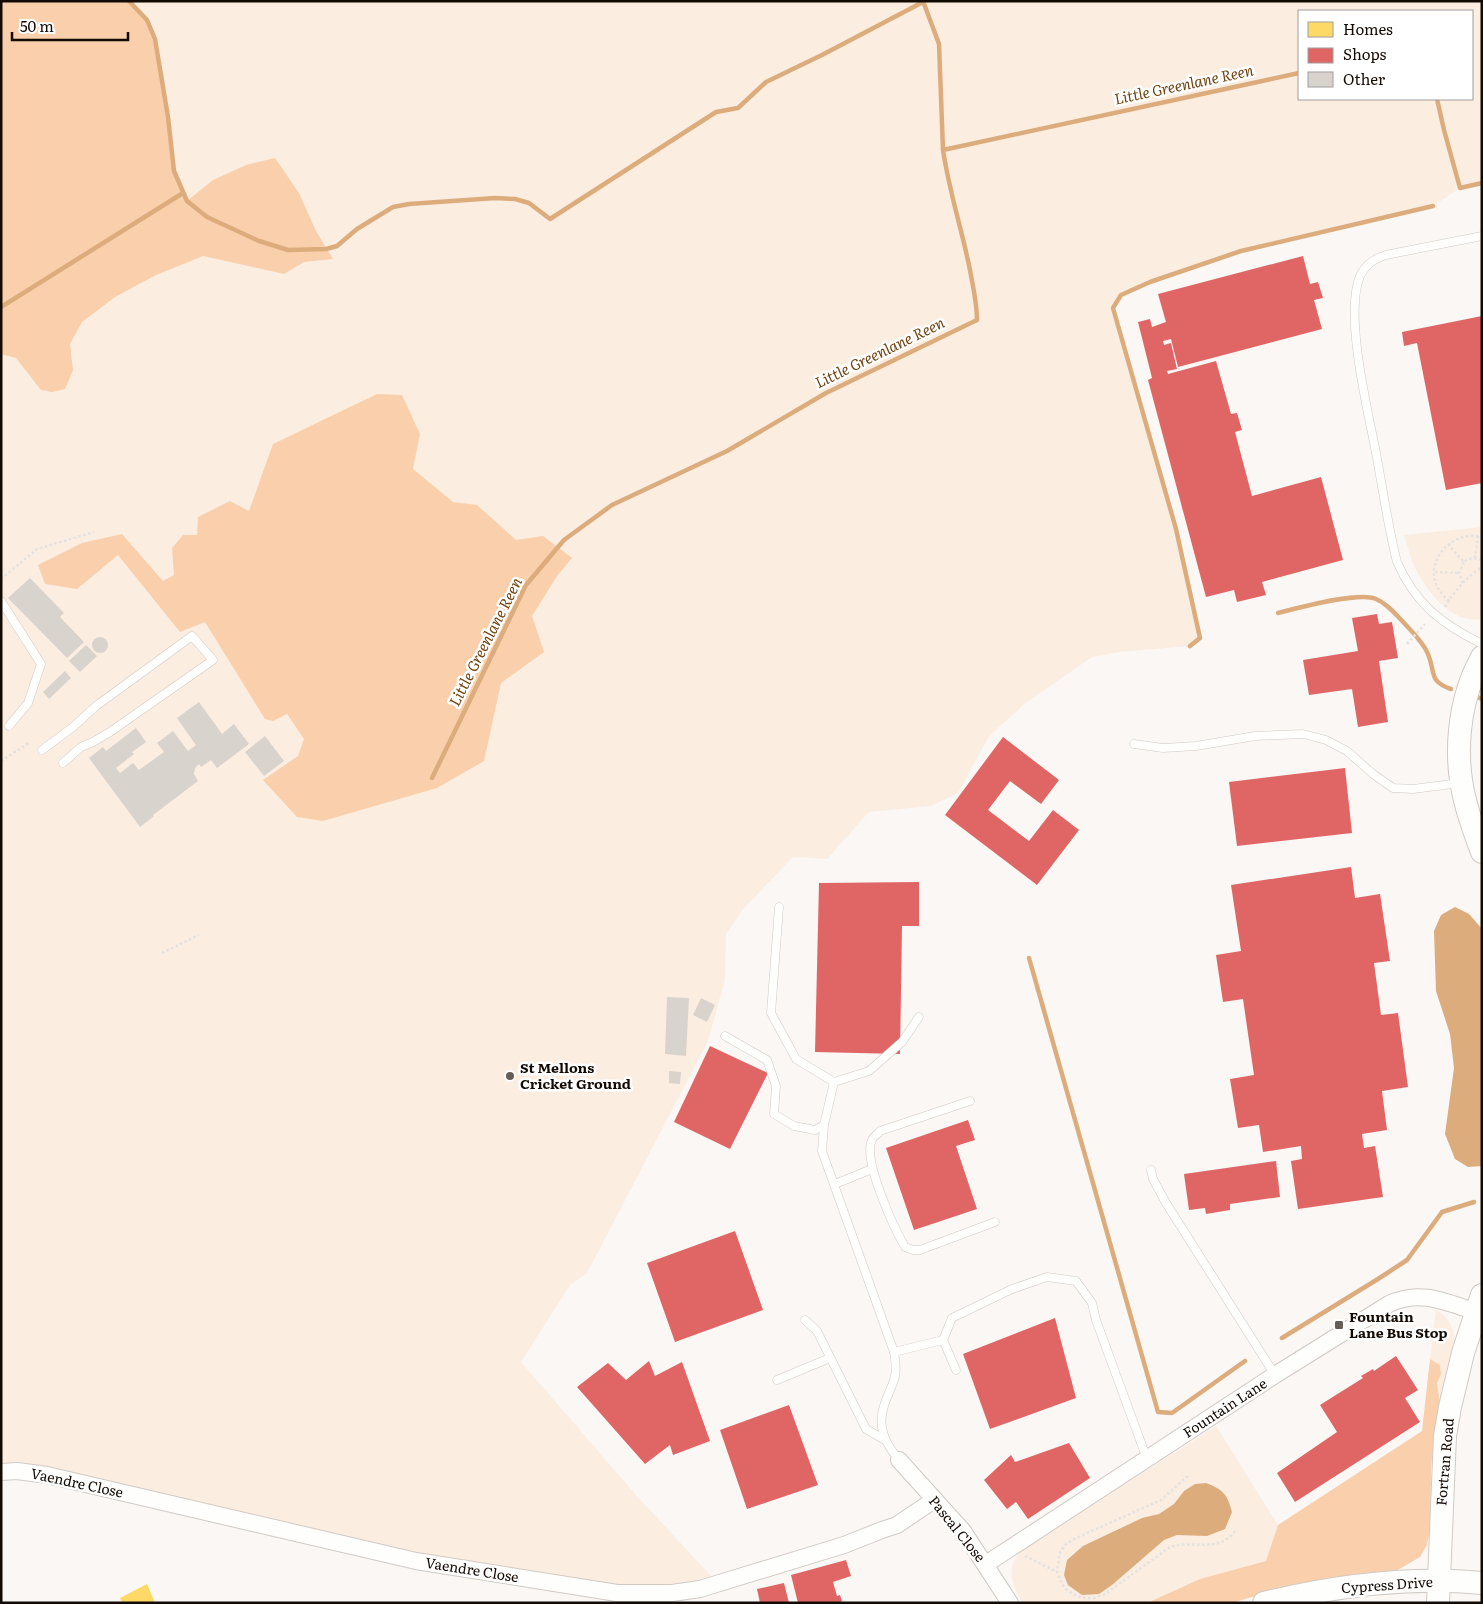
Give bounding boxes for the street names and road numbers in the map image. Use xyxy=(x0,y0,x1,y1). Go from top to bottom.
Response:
street label: Fountain Lane xyxy=(1179,1373,1270,1442)
street label: Fortran Road xyxy=(1430,1417,1458,1507)
street label: Vaendre Close xyxy=(29,1462,125,1502)
street label: Pascal Close xyxy=(925,1491,991,1566)
street label: Vaendre Close xyxy=(424,1552,520,1586)
street label: Cypress Drive xyxy=(1340,1571,1433,1597)

